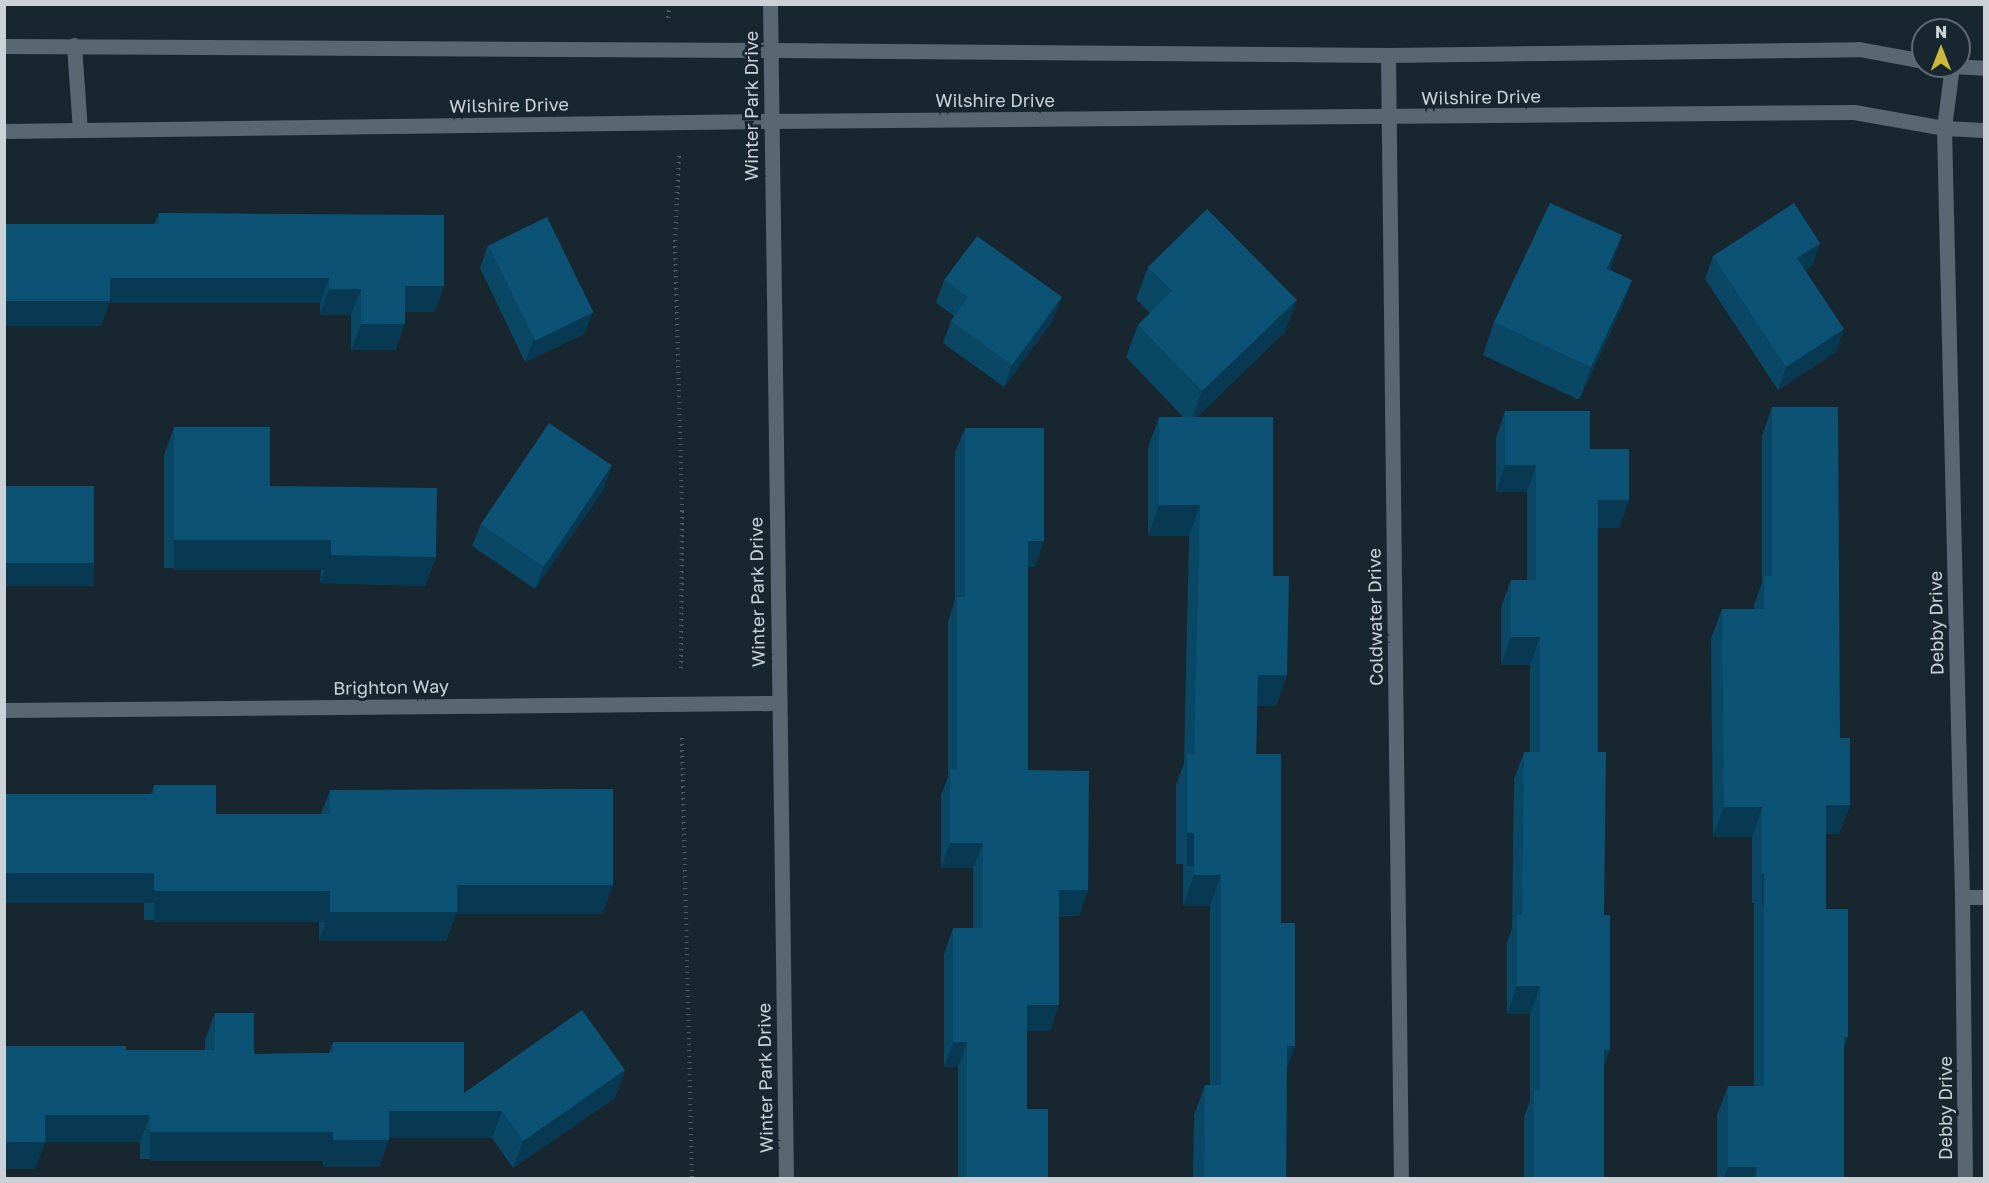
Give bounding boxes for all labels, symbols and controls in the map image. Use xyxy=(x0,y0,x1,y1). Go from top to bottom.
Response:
north arrow xyxy=(1911,18,1971,78)
text: N xyxy=(1935,22,1947,42)
street label: Winter Park Drive xyxy=(740,31,762,181)
street label: Wilshire Drive xyxy=(1421,85,1541,109)
street label: Wilshire Drive xyxy=(935,89,1055,111)
street label: Wilshire Drive xyxy=(449,93,569,117)
street label: Winter Park Drive xyxy=(745,517,769,667)
street label: Coldwater Drive xyxy=(1363,548,1387,686)
street label: Debby Drive xyxy=(1924,571,1948,675)
street label: Brighton Way xyxy=(333,675,449,699)
street label: Winter Park Drive xyxy=(753,1003,777,1153)
street label: Debby Drive xyxy=(1934,1056,1956,1160)

